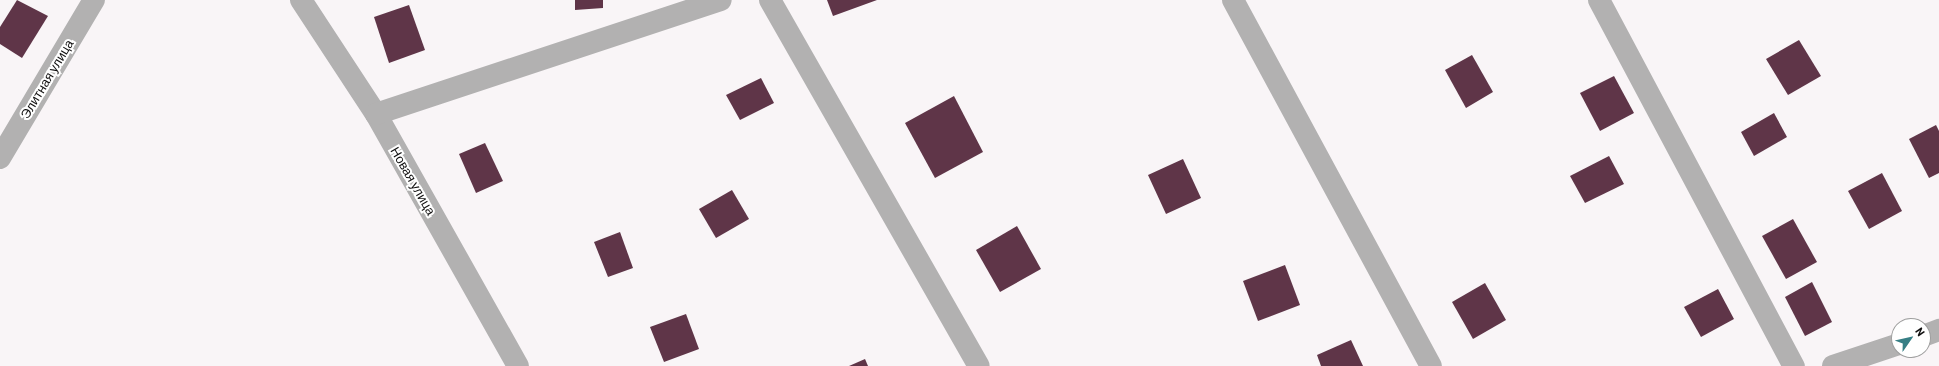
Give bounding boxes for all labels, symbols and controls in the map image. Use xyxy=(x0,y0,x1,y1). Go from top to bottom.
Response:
street label: Элитная улица xyxy=(17,37,77,121)
street label: Новая улица xyxy=(387,144,439,218)
north arrow xyxy=(1891,318,1931,358)
text: N xyxy=(1913,325,1928,338)

